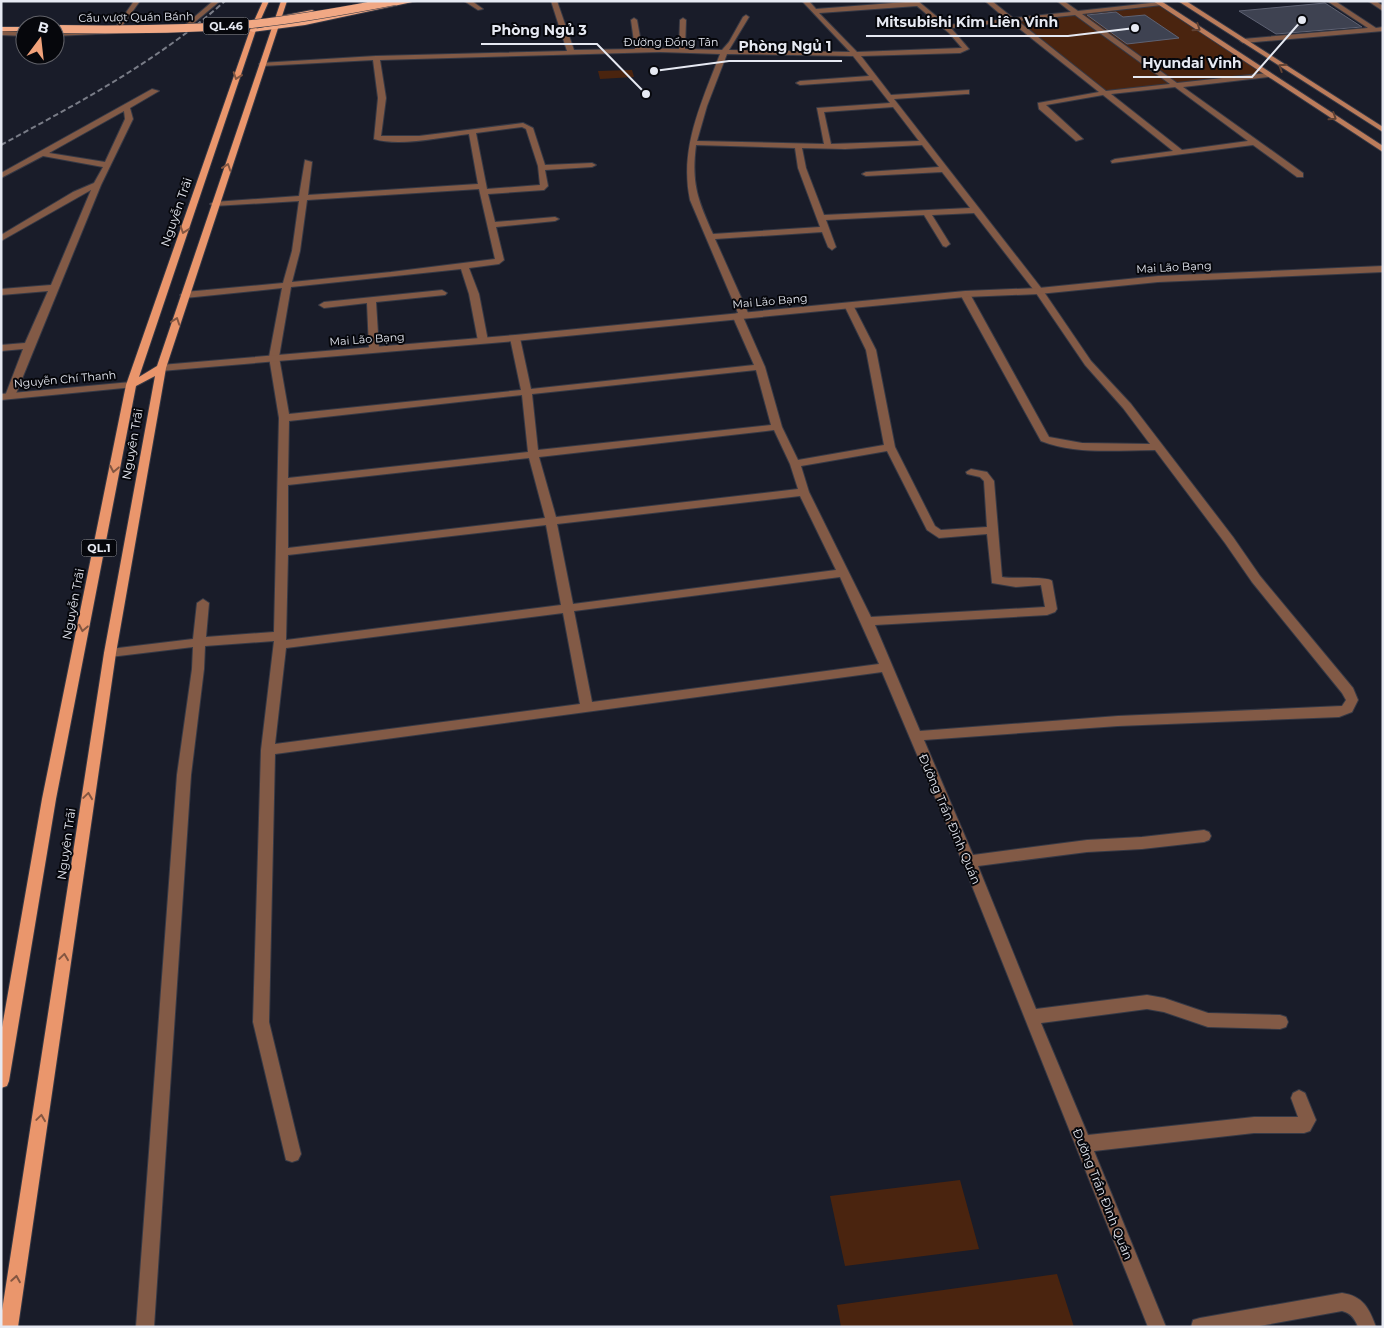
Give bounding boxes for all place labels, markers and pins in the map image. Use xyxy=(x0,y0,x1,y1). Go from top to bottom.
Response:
callout: Mitsubishi Kim Liên Vinh xyxy=(866,7,1068,36)
callout: Phòng Ngủ 3 xyxy=(481,15,597,44)
callout: Phòng Ngủ 1 xyxy=(729,32,842,61)
callout: Hyundai Vinh xyxy=(1133,48,1252,77)

